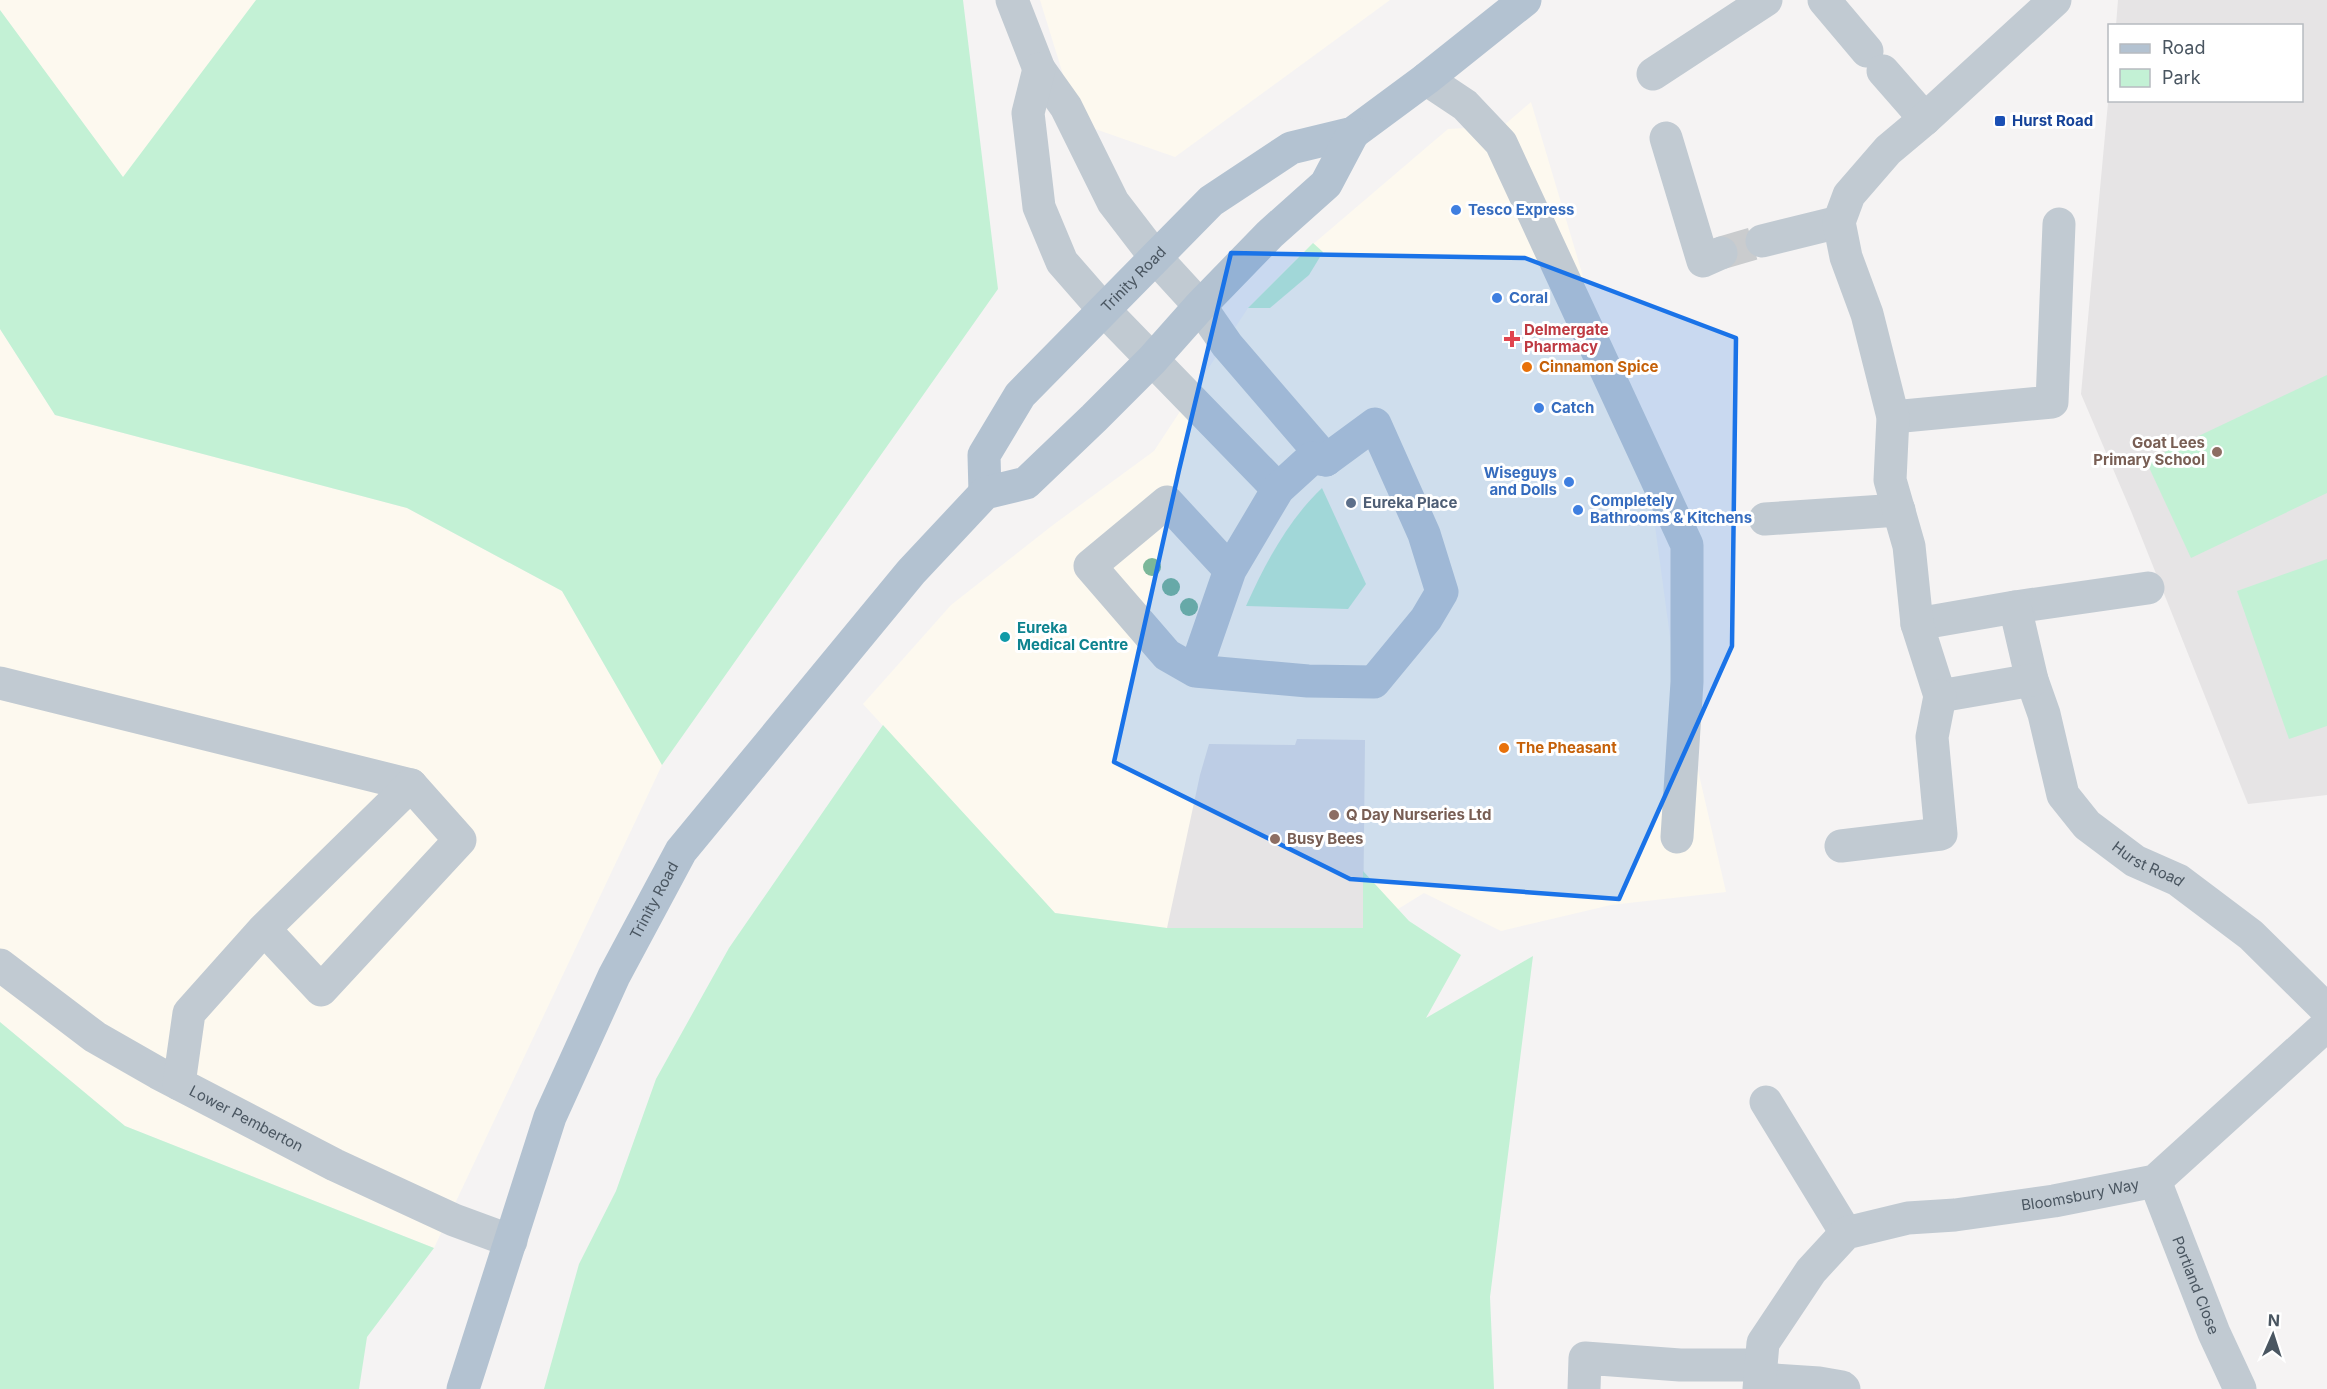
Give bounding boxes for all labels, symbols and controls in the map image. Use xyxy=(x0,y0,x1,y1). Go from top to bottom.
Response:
legend xyxy=(2108,24,2303,102)
text: Road xyxy=(2162,37,2205,58)
text: Park xyxy=(2162,67,2201,88)
place label: Hurst Road xyxy=(2012,111,2093,130)
marker: Hurst Road xyxy=(1993,114,2007,128)
place label: Tesco Express xyxy=(1468,200,1575,219)
marker: Tesco Express xyxy=(1449,203,1463,217)
street label: Trinity Road xyxy=(1097,242,1170,316)
place label: Coral xyxy=(1509,288,1548,307)
marker: Coral xyxy=(1490,291,1504,305)
place label: Delmergate Pharmacy xyxy=(1524,320,1609,356)
marker: Delmergate Pharmacy xyxy=(1505,332,1519,346)
place label: Cinnamon Spice xyxy=(1539,357,1658,376)
marker: Cinnamon Spice xyxy=(1520,360,1534,374)
place label: Catch xyxy=(1551,398,1594,417)
marker: Catch xyxy=(1532,401,1546,415)
place label: Goat Lees Primary School xyxy=(2093,433,2205,469)
marker: Goat Lees Primary School xyxy=(2210,445,2224,459)
place label: Wiseguys and Dolls xyxy=(1484,463,1557,499)
marker: Wiseguys and Dolls xyxy=(1562,475,1576,489)
place label: Completely Bathrooms & Kitchens xyxy=(1590,491,1752,527)
place label: Eureka Place xyxy=(1363,493,1457,512)
marker: Eureka Place xyxy=(1344,496,1358,510)
marker: Completely Bathrooms & Kitchens xyxy=(1571,503,1585,517)
place label: Eureka Medical Centre xyxy=(1017,618,1128,654)
marker: Eureka Medical Centre xyxy=(998,630,1012,644)
place label: The Pheasant xyxy=(1516,738,1617,757)
marker: The Pheasant xyxy=(1497,741,1511,755)
place label: Q Day Nurseries Ltd xyxy=(1346,805,1491,824)
marker: Q Day Nurseries Ltd xyxy=(1327,808,1341,822)
place label: Busy Bees xyxy=(1287,829,1363,848)
marker: Busy Bees xyxy=(1268,832,1282,846)
street label: Hurst Road xyxy=(2108,837,2188,890)
street label: Trinity Road xyxy=(626,858,682,942)
street label: Lower Pemberton xyxy=(186,1081,306,1156)
street label: Bloomsbury Way xyxy=(2020,1174,2141,1215)
street label: Portland Close xyxy=(2168,1233,2224,1337)
north arrow xyxy=(2243,1305,2303,1365)
text: N xyxy=(2267,1310,2280,1330)

